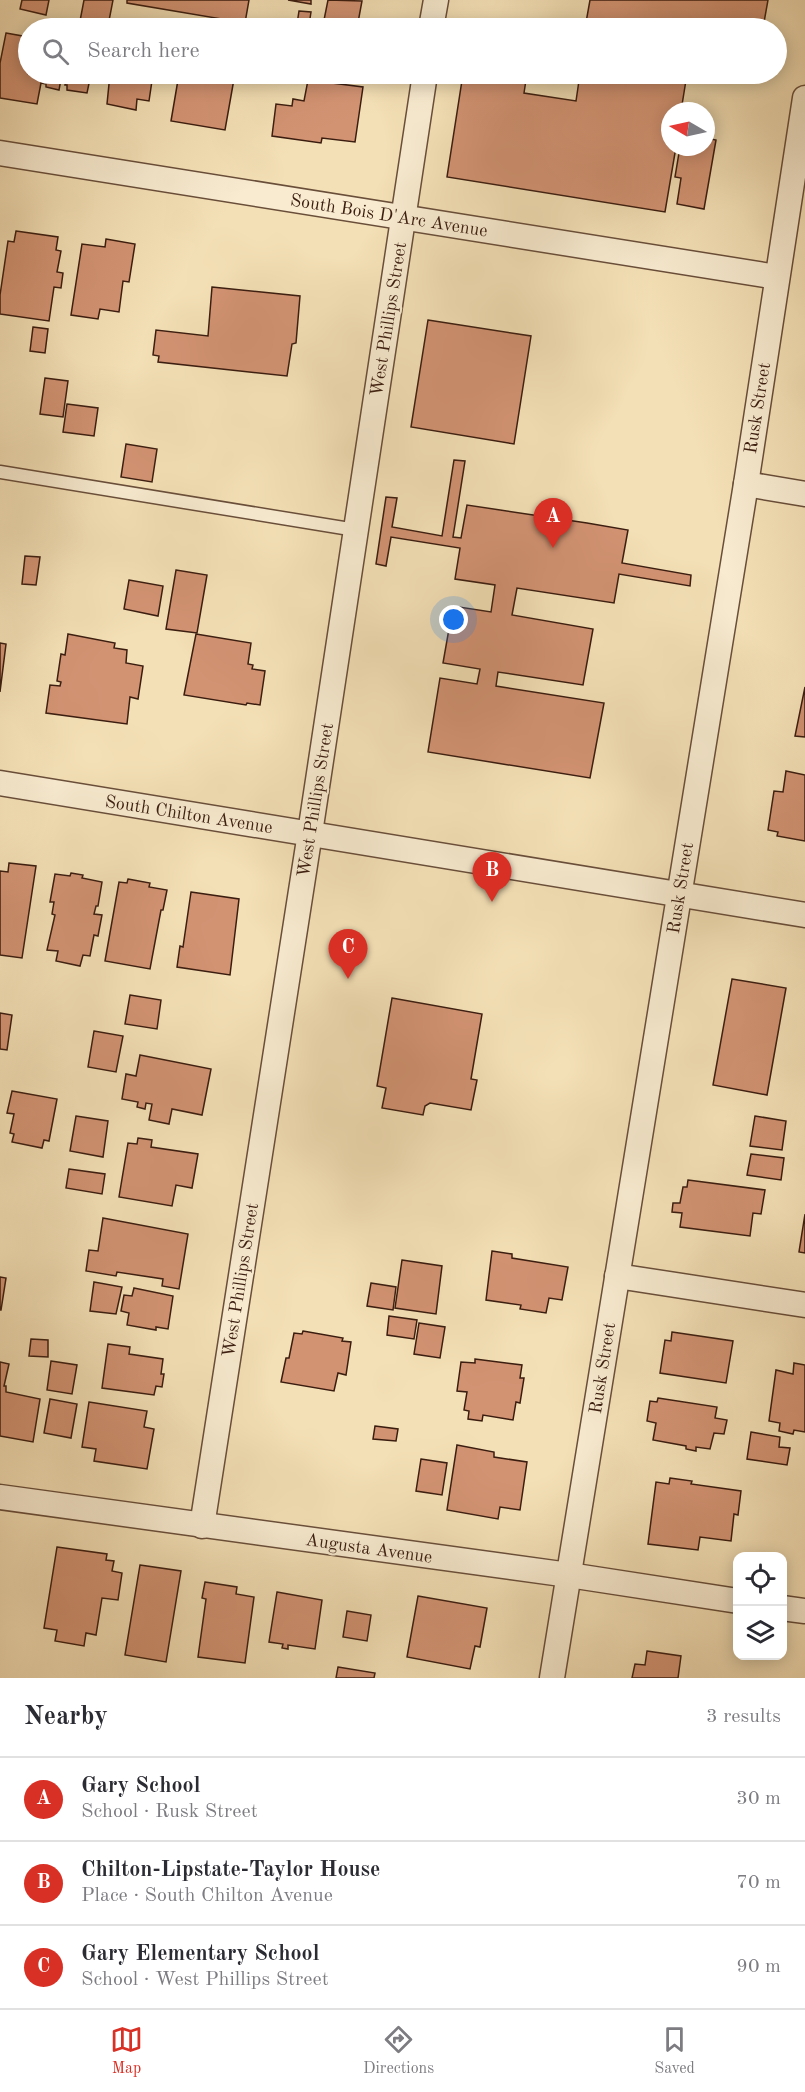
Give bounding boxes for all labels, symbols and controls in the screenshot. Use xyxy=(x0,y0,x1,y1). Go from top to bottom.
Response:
search box xyxy=(18,18,787,84)
icon: search xyxy=(39,35,72,68)
text: Search here xyxy=(87,40,200,62)
north arrow xyxy=(661,102,715,156)
street label: South Bois D'Arc Avenue xyxy=(289,191,489,240)
street label: West Phillips Street xyxy=(368,241,410,398)
street label: Rusk Street xyxy=(742,361,774,455)
pin: A xyxy=(534,498,572,548)
your location xyxy=(439,605,468,634)
street label: West Phillips Street xyxy=(295,722,337,879)
street label: South Chilton Avenue xyxy=(104,793,274,837)
street label: Rusk Street xyxy=(665,841,697,935)
pin: B xyxy=(472,852,512,902)
pin: C xyxy=(328,930,368,979)
street label: West Phillips Street xyxy=(220,1202,262,1359)
street label: Rusk Street xyxy=(587,1321,619,1415)
street label: Augusta Avenue xyxy=(304,1531,433,1567)
map controls xyxy=(733,1552,787,1660)
button: locate xyxy=(733,1552,787,1606)
button: layers xyxy=(733,1606,787,1660)
text: Nearby xyxy=(24,1704,108,1730)
text: 3 results xyxy=(706,1707,781,1727)
text: Gary School xyxy=(81,1775,200,1797)
text: A xyxy=(36,1789,51,1809)
text: 30 m xyxy=(736,1789,781,1809)
text: School · Rusk Street xyxy=(81,1802,258,1822)
text: Chilton-Lipstate-Taylor House xyxy=(81,1859,380,1881)
text: B xyxy=(36,1873,51,1893)
text: 70 m xyxy=(736,1873,781,1893)
text: Place · South Chilton Avenue xyxy=(81,1886,333,1906)
text: Gary Elementary School xyxy=(81,1943,319,1965)
text: C xyxy=(37,1957,50,1977)
text: 90 m xyxy=(736,1957,781,1977)
text: School · West Phillips Street xyxy=(81,1970,329,1990)
tab: Map xyxy=(110,2023,143,2079)
tab: Directions xyxy=(363,2023,434,2079)
tab: Saved xyxy=(654,2023,695,2079)

